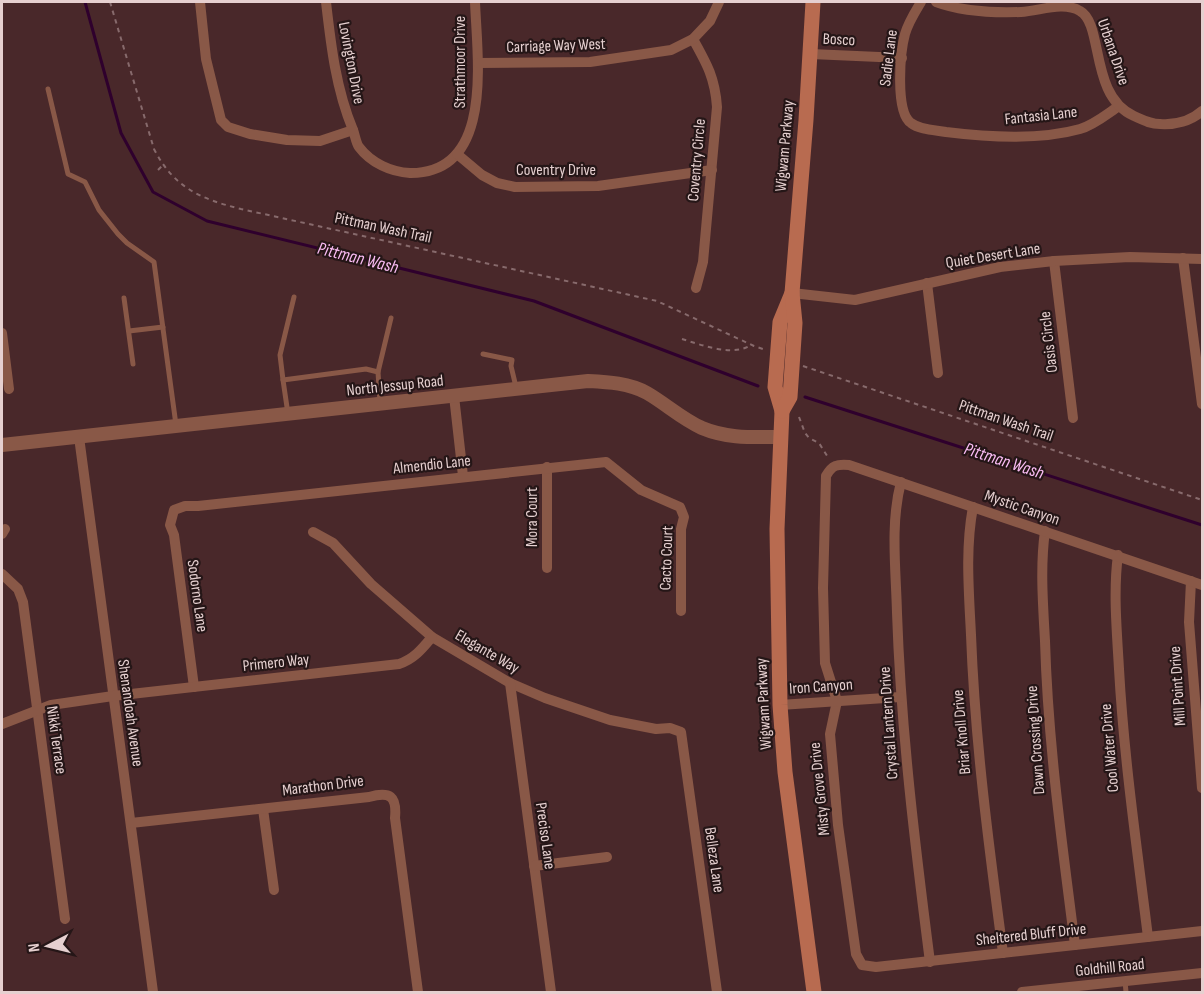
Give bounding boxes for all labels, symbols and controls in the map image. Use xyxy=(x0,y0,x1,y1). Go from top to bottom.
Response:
street label: Strathmoor Drive xyxy=(451,16,470,108)
street label: Urbana Drive xyxy=(1093,16,1133,88)
street label: Lovington Drive xyxy=(334,20,368,106)
street label: Sadie Lane xyxy=(876,29,902,87)
street label: Bosco xyxy=(822,30,856,50)
street label: Carriage Way West xyxy=(506,35,606,57)
street label: Wigwam Parkway xyxy=(772,99,798,193)
street label: Fantasia Lane xyxy=(1004,103,1078,129)
street label: Coventry Circle xyxy=(684,118,710,202)
street label: Coventry Drive xyxy=(516,161,596,180)
street label: Pittman Wash Trail xyxy=(333,208,433,248)
water label: Pittman Wash xyxy=(315,238,401,278)
street label: Quiet Desert Lane xyxy=(944,239,1042,273)
street label: Oasis Circle xyxy=(1036,310,1062,374)
street label: North Jessup Road xyxy=(346,371,444,401)
street label: Pittman Wash Trail xyxy=(956,396,1056,446)
water label: Pittman Wash xyxy=(961,438,1047,484)
street label: Almendio Lane xyxy=(391,451,472,479)
street label: Mystic Canyon xyxy=(982,486,1062,530)
street label: Mora Court xyxy=(523,487,542,547)
street label: Cacto Court xyxy=(656,525,678,591)
street label: Sodorno Lane xyxy=(183,559,211,633)
street label: Elegante Way xyxy=(451,626,523,678)
street label: Mill Point Drive xyxy=(1166,646,1190,726)
street label: Primero Way xyxy=(242,650,310,676)
street label: Shenandoah Avenue xyxy=(113,658,147,768)
street label: Wigwam Parkway xyxy=(752,658,776,750)
street label: Crystal Lantern Drive xyxy=(876,666,902,780)
street label: Iron Canyon xyxy=(789,675,853,699)
street label: Dawn Crossing Drive xyxy=(1023,685,1049,795)
street label: Briar Knoll Drive xyxy=(949,689,975,775)
street label: Cool Water Drive xyxy=(1097,703,1123,793)
street label: Nikki Terrace xyxy=(42,705,70,775)
street label: Misty Grove Drive xyxy=(806,741,834,837)
street label: Marathon Drive xyxy=(281,772,365,800)
street label: Preciso Lane xyxy=(531,801,559,871)
street label: Belleza Lane xyxy=(700,826,728,894)
north arrow xyxy=(18,916,78,976)
street label: Sheltered Bluff Drive xyxy=(975,920,1087,950)
text: N xyxy=(25,942,45,953)
street label: Goldhill Road xyxy=(1075,955,1145,981)

